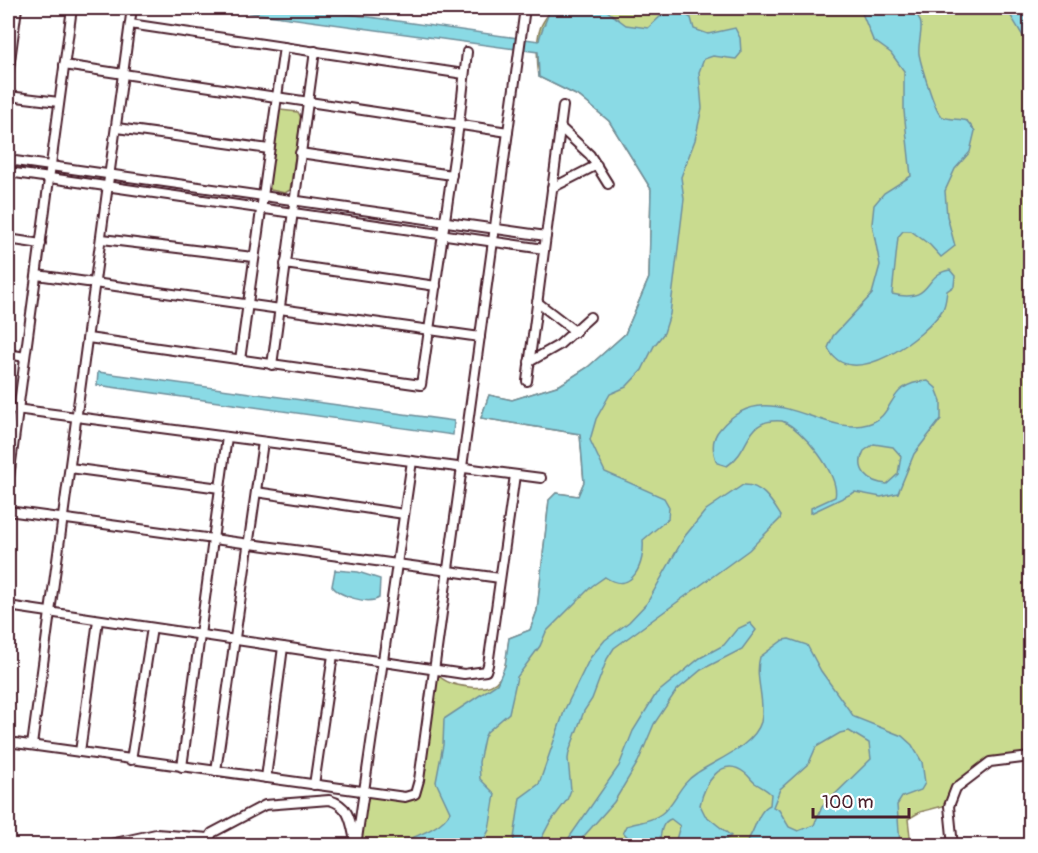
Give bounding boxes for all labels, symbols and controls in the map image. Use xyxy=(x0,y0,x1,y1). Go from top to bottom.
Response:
scale bar xyxy=(813,781,909,819)
text: 100 m xyxy=(822,791,874,814)

